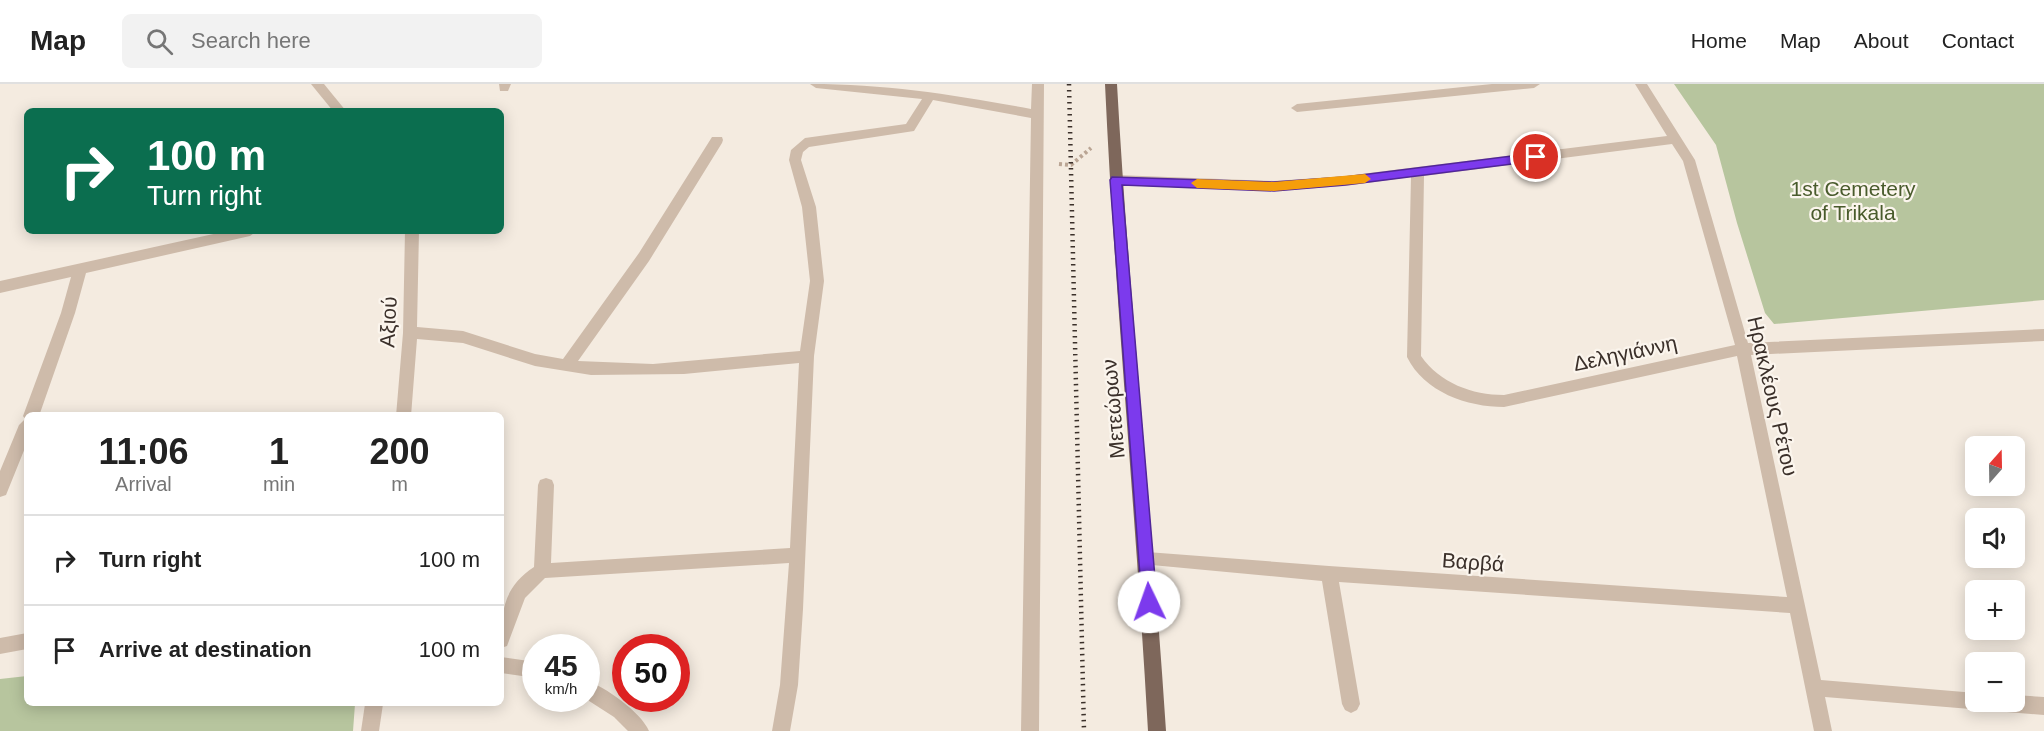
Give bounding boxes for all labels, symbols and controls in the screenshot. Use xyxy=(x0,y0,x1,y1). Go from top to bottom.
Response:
search box xyxy=(122,14,542,68)
text: Map xyxy=(30,25,86,56)
icon: search xyxy=(143,25,176,58)
text: Search here xyxy=(191,28,311,53)
text: Home xyxy=(1691,29,1747,52)
text: Map xyxy=(1780,29,1821,52)
text: About xyxy=(1854,29,1909,52)
text: Contact xyxy=(1942,29,2014,52)
pin xyxy=(1510,131,1561,182)
icon: right xyxy=(48,132,126,210)
text: 100 m xyxy=(147,132,266,179)
icon: arrive xyxy=(1519,140,1552,173)
park label: 1st Cemetery of Trikala xyxy=(1791,177,1916,224)
text: Turn right xyxy=(147,181,262,211)
street label: Αξιού xyxy=(375,296,401,348)
street label: Ηρακλέους Ρέτου xyxy=(1743,314,1803,478)
street label: Δεληγιάννη xyxy=(1571,331,1679,375)
street label: Μετεώρων xyxy=(1097,358,1129,460)
text: 11:06 xyxy=(98,431,188,472)
text: 1 xyxy=(269,431,289,472)
text: 200 xyxy=(370,431,430,472)
north arrow xyxy=(1965,436,2025,496)
map controls xyxy=(1965,436,2025,712)
text: Arrival xyxy=(115,473,172,495)
text: min xyxy=(263,473,295,495)
text: m xyxy=(391,473,408,495)
button: sound xyxy=(1965,508,2025,568)
icon: right xyxy=(48,544,81,577)
text: Turn right xyxy=(99,547,201,572)
text: 100 m xyxy=(419,547,480,572)
street label: Βαρβά xyxy=(1441,548,1505,576)
position arrow xyxy=(1117,570,1181,634)
button: + xyxy=(1965,580,2025,640)
icon: arrive xyxy=(48,634,81,667)
speed limit sign: 50 xyxy=(612,634,690,712)
text: Arrive at destination xyxy=(99,637,312,662)
text: 100 m xyxy=(419,637,480,662)
text: 45 xyxy=(544,649,578,682)
button: − xyxy=(1965,652,2025,712)
text: km/h xyxy=(545,680,577,697)

